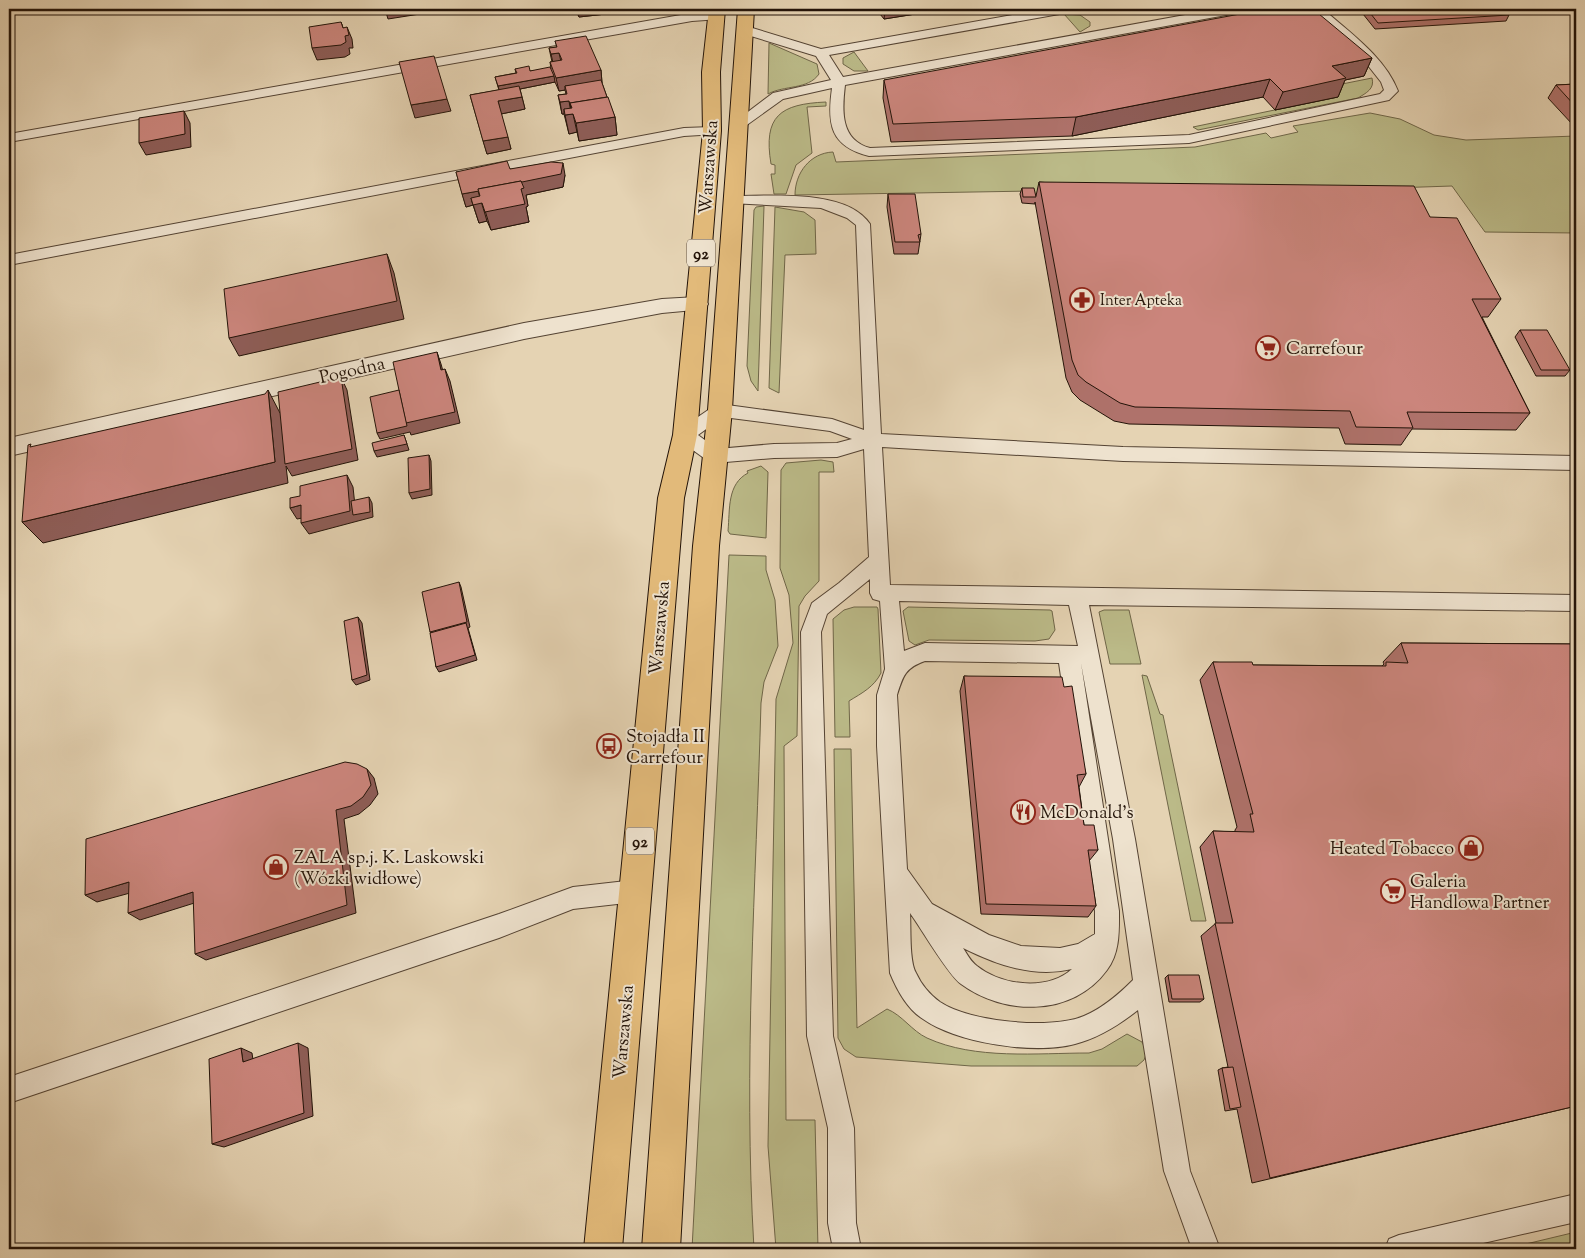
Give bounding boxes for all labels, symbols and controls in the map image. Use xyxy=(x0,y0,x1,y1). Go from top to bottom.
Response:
street label: Warszawska xyxy=(694,119,726,215)
road number: 92 xyxy=(687,240,715,266)
pharmacy icon: Inter Apteka xyxy=(1069,287,1095,313)
place label: Inter Apteka xyxy=(1100,291,1182,312)
supermarket icon: Carrefour xyxy=(1255,335,1281,361)
place label: Carrefour xyxy=(1286,337,1363,363)
street label: Pogodna xyxy=(317,352,388,392)
street label: Warszawska xyxy=(644,580,678,676)
place label: Stojadła II Carrefour xyxy=(626,725,705,772)
bus stop icon: Stojadła II Carrefour xyxy=(596,733,622,759)
restaurant icon: McDonald's xyxy=(1010,799,1036,825)
place label: McDonald's xyxy=(1040,801,1134,827)
road number: 92 xyxy=(626,828,654,854)
shop icon: Heated Tobacco xyxy=(1458,835,1484,861)
place label: Heated Tobacco xyxy=(1330,837,1454,863)
place label: ZALA sp.j. K. Laskowski (Wózki widłowe) xyxy=(294,846,484,893)
shop icon: ZALA sp.j. K. Laskowski (Wózki widłowe) xyxy=(263,854,289,880)
place label: Galeria Handlowa Partner xyxy=(1410,870,1550,917)
supermarket icon: Galeria Handlowa Partner xyxy=(1380,878,1406,904)
street label: Warszawska xyxy=(608,984,642,1080)

